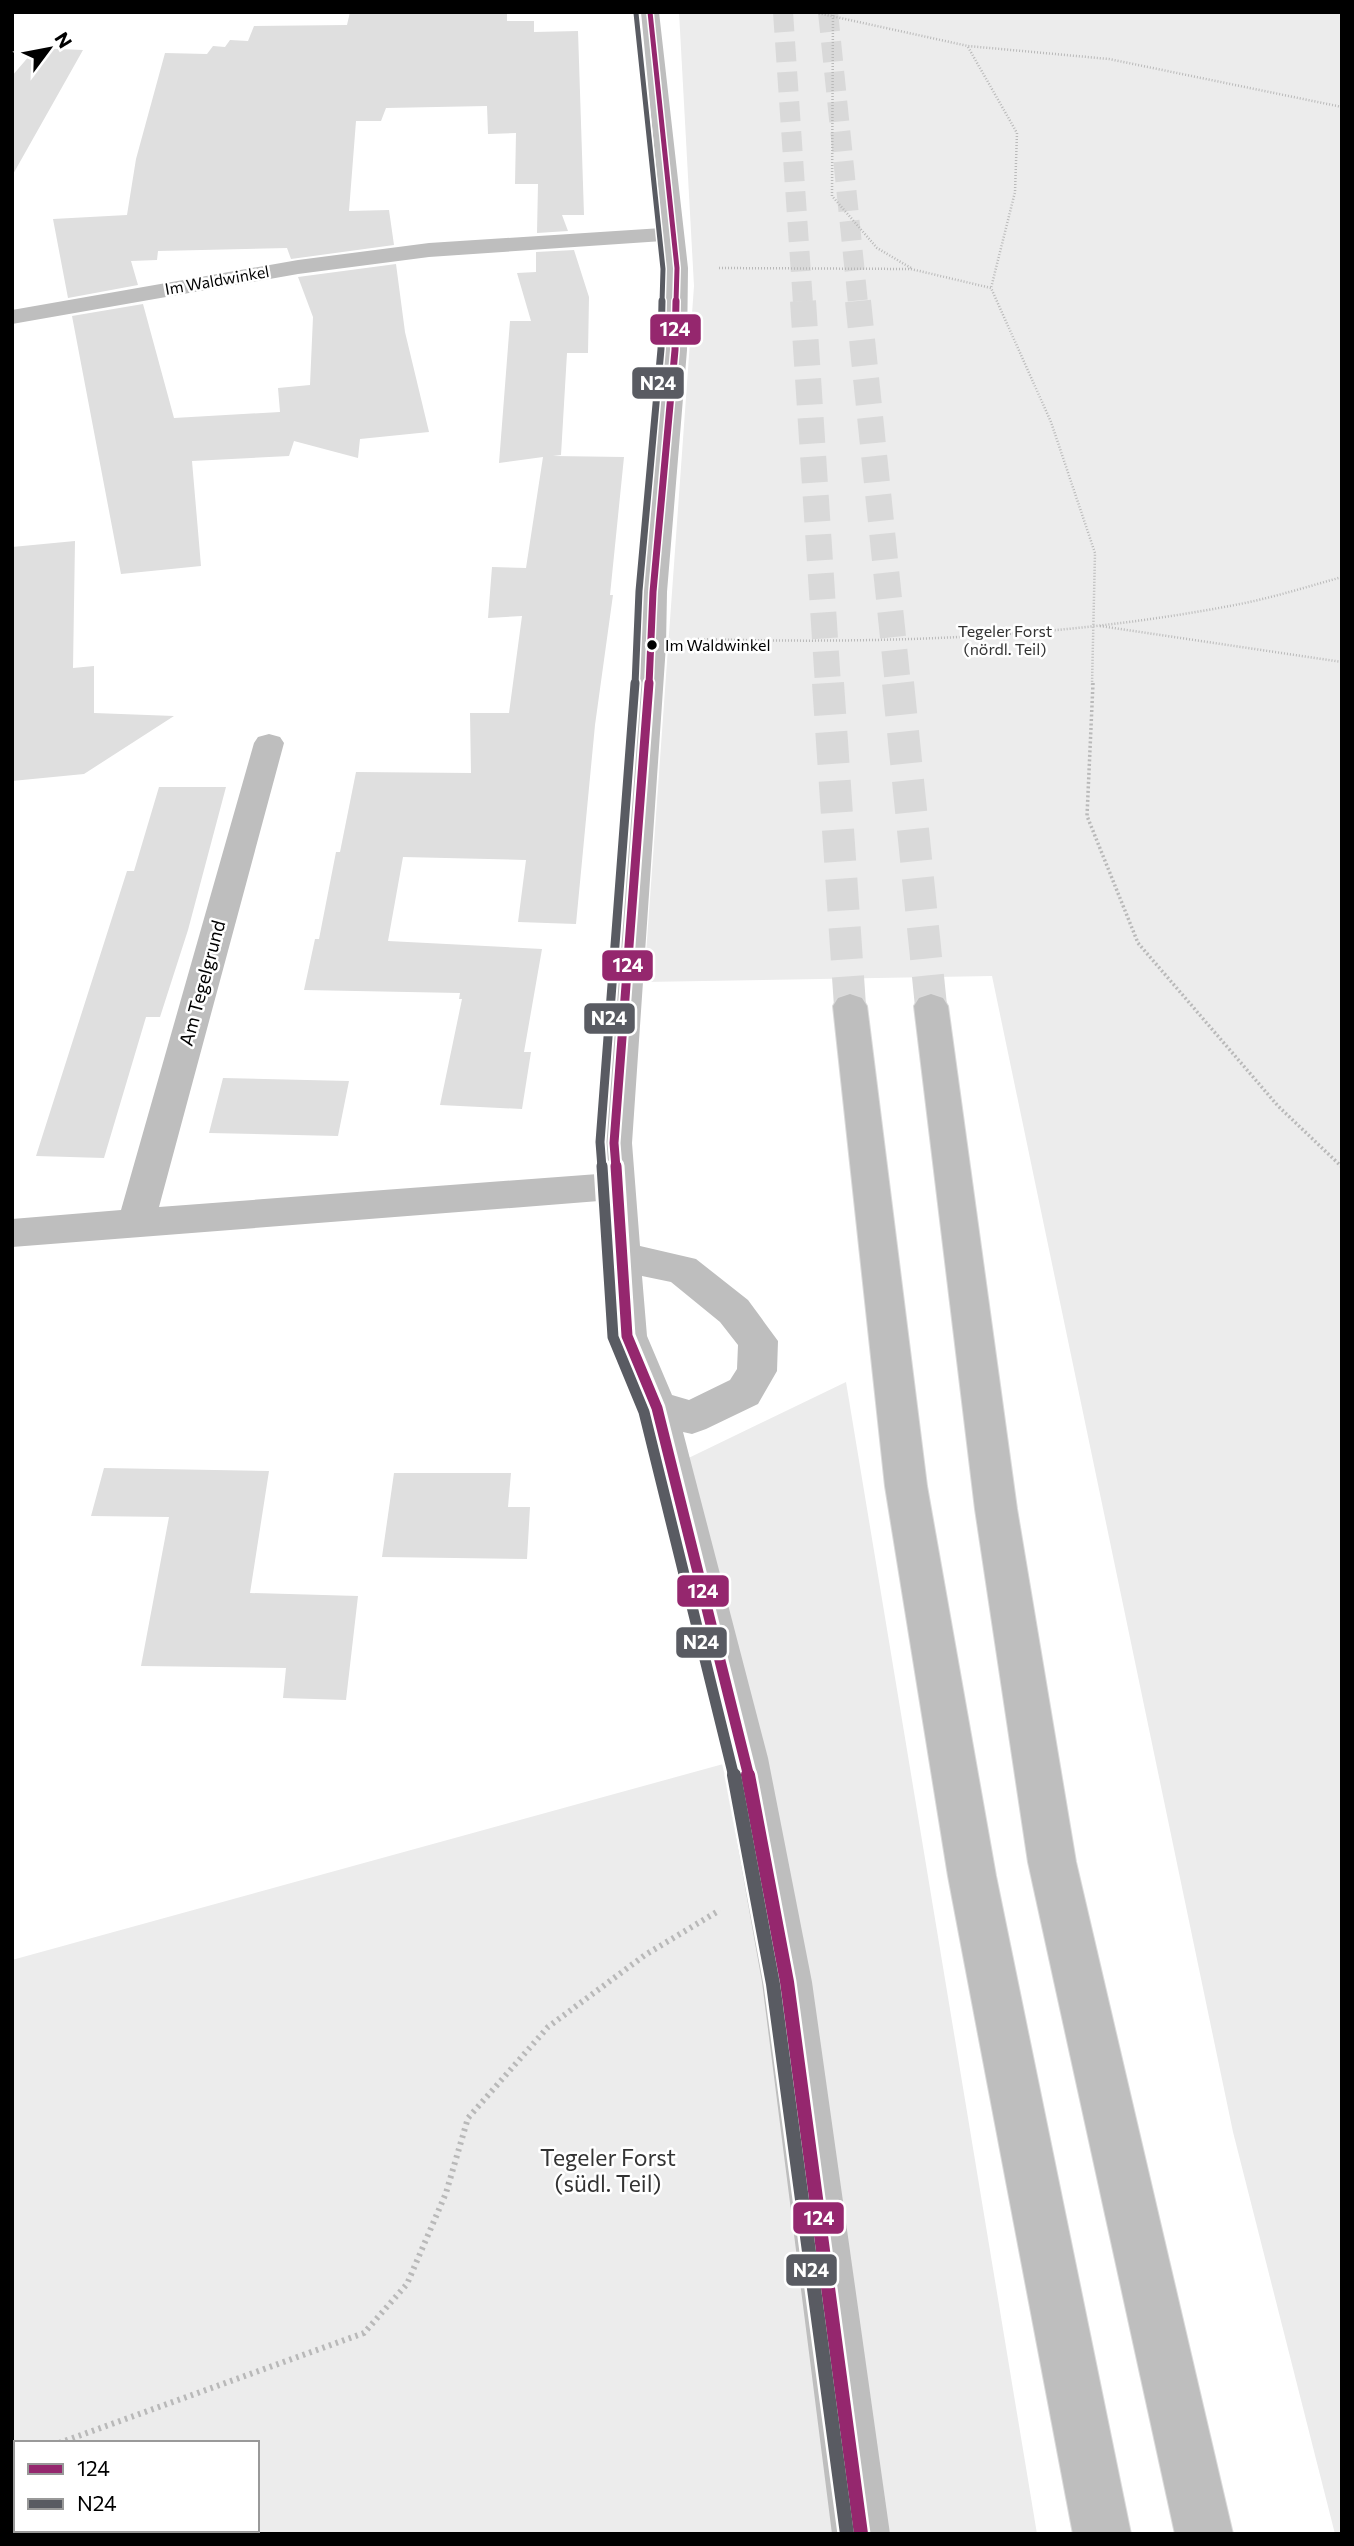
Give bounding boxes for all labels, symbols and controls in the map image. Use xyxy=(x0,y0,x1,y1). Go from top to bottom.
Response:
north arrow xyxy=(14,14,84,84)
text: N xyxy=(50,28,77,52)
street label: Im Waldwinkel xyxy=(163,261,271,298)
line badge: 124 xyxy=(649,313,702,346)
text: 124 xyxy=(660,317,691,340)
line badge: N24 xyxy=(631,366,685,400)
text: N24 xyxy=(640,371,677,394)
park label: Tegeler Forst (nördl. Teil) xyxy=(958,621,1053,658)
place label: Im Waldwinkel xyxy=(665,635,771,654)
marker: Im Waldwinkel xyxy=(645,638,659,652)
street label: Am Tegelgrund xyxy=(174,917,229,1048)
line badge: 124 xyxy=(601,949,654,982)
text: 124 xyxy=(613,953,644,976)
line badge: N24 xyxy=(583,1002,636,1035)
text: N24 xyxy=(591,1006,628,1029)
line badge: 124 xyxy=(676,1574,730,1608)
text: 124 xyxy=(688,1579,719,1602)
line badge: N24 xyxy=(675,1626,728,1659)
text: N24 xyxy=(683,1630,720,1653)
park label: Tegeler Forst (südl. Teil) xyxy=(540,2143,676,2197)
line badge: 124 xyxy=(792,2201,845,2235)
text: 124 xyxy=(804,2206,835,2229)
line badge: N24 xyxy=(785,2253,838,2287)
text: N24 xyxy=(793,2258,830,2281)
legend xyxy=(14,2441,259,2532)
text: 124 xyxy=(77,2455,110,2480)
text: N24 xyxy=(77,2490,117,2515)

